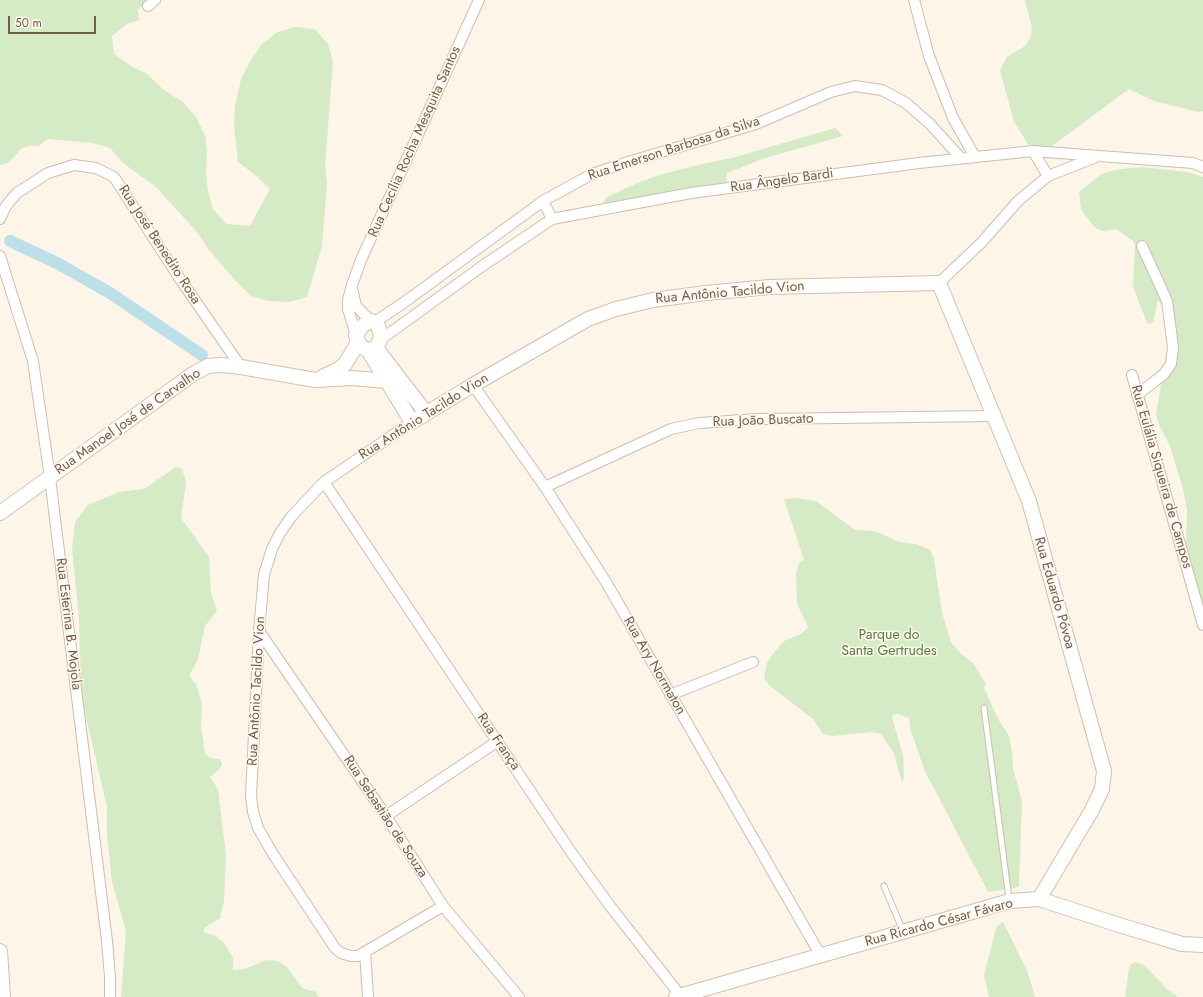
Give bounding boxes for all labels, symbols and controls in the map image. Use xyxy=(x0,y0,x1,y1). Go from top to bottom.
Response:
scale bar xyxy=(10,8,98,34)
text: 50 m xyxy=(15,14,42,32)
street label: Rua Cecília Rocha Mesquita Santos xyxy=(365,44,465,240)
street label: Rua Emerson Barbosa da Silva xyxy=(586,113,762,185)
street label: Rua Ângelo Bardi xyxy=(729,165,835,197)
street label: Rua José Benedito Rosa xyxy=(114,182,204,308)
street label: Rua Antônio Tacildo Vion xyxy=(655,278,805,308)
street label: Rua Manoel José de Carvalho xyxy=(52,365,204,479)
street label: Rua Antônio Tacildo Vion xyxy=(356,370,492,464)
street label: Rua Eulália Siqueira de Campos xyxy=(1127,383,1195,571)
street label: Rua João Buscato xyxy=(712,411,814,431)
street label: Rua Eduardo Póvoa xyxy=(1030,535,1078,651)
street label: Rua Esterina B. Mojola xyxy=(52,557,84,691)
street label: Rua Ary Normaton xyxy=(619,614,689,718)
street label: Rua Antônio Tacildo Vion xyxy=(245,616,269,766)
park label: Parque do Santa Gertrudes xyxy=(841,628,937,660)
street label: Rua França xyxy=(473,710,523,774)
street label: Rua Sebastião de Souza xyxy=(339,753,431,881)
street label: Rua Ricardo César Fávaro xyxy=(863,895,1015,951)

